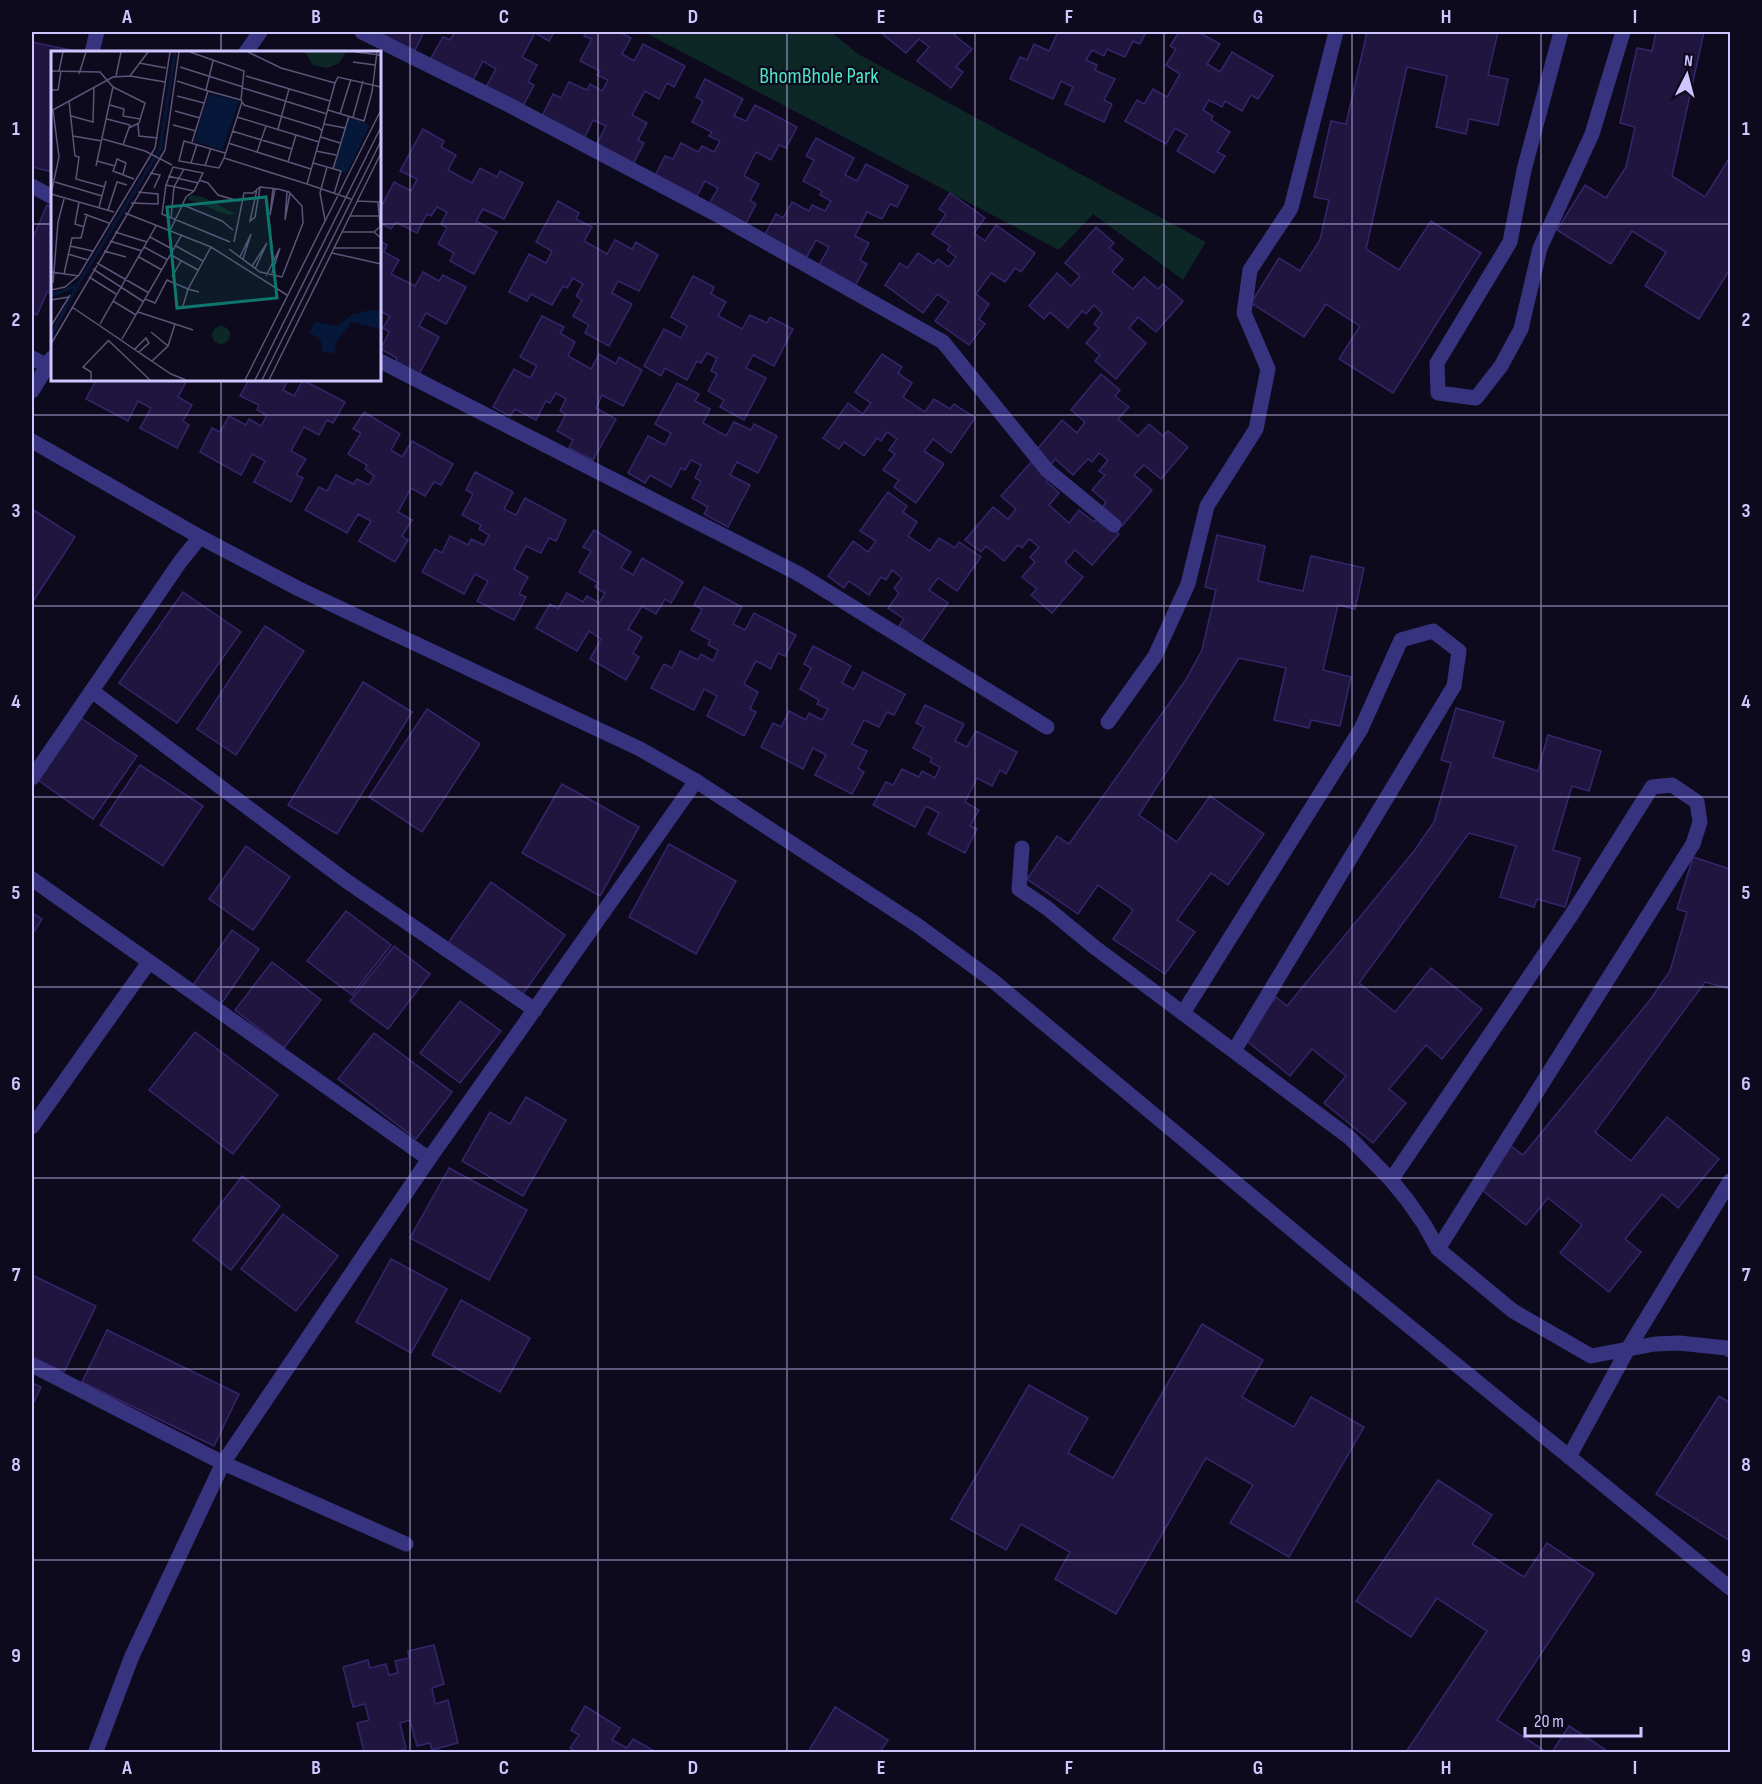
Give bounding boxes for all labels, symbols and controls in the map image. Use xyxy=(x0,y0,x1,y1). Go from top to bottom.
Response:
text: A xyxy=(121,5,132,29)
text: B xyxy=(311,5,321,29)
text: C xyxy=(499,5,509,29)
text: D xyxy=(688,5,698,29)
text: E xyxy=(877,5,885,29)
text: F xyxy=(1065,5,1073,29)
text: G xyxy=(1253,5,1263,29)
text: H xyxy=(1441,5,1451,29)
text: I xyxy=(1633,5,1637,29)
north arrow xyxy=(1657,45,1717,105)
inset map xyxy=(51,51,381,381)
text: N xyxy=(1683,52,1694,71)
park label: BhomBhole Park xyxy=(759,63,879,90)
text: 1 xyxy=(12,117,20,141)
text: 1 xyxy=(1742,117,1750,141)
text: 2 xyxy=(12,308,20,332)
text: 2 xyxy=(1742,308,1750,332)
text: 3 xyxy=(12,499,21,523)
text: 3 xyxy=(1742,499,1751,523)
text: 4 xyxy=(11,690,21,714)
text: 4 xyxy=(1741,690,1751,714)
text: 5 xyxy=(12,881,21,905)
text: 5 xyxy=(1742,881,1751,905)
text: 6 xyxy=(11,1072,21,1096)
text: 6 xyxy=(1741,1072,1751,1096)
text: 7 xyxy=(12,1263,21,1287)
text: 7 xyxy=(1742,1263,1751,1287)
text: 8 xyxy=(11,1453,21,1477)
text: 8 xyxy=(1741,1453,1751,1477)
text: 9 xyxy=(11,1644,21,1668)
text: 9 xyxy=(1741,1644,1751,1668)
scale bar xyxy=(1525,1700,1640,1738)
text: 20 m xyxy=(1534,1711,1564,1732)
text: A xyxy=(121,1756,132,1780)
text: B xyxy=(311,1756,321,1780)
text: C xyxy=(499,1756,509,1780)
text: D xyxy=(688,1756,698,1780)
text: E xyxy=(877,1756,885,1780)
text: F xyxy=(1065,1756,1073,1780)
text: G xyxy=(1253,1756,1263,1780)
text: H xyxy=(1441,1756,1451,1780)
text: I xyxy=(1633,1756,1637,1780)

